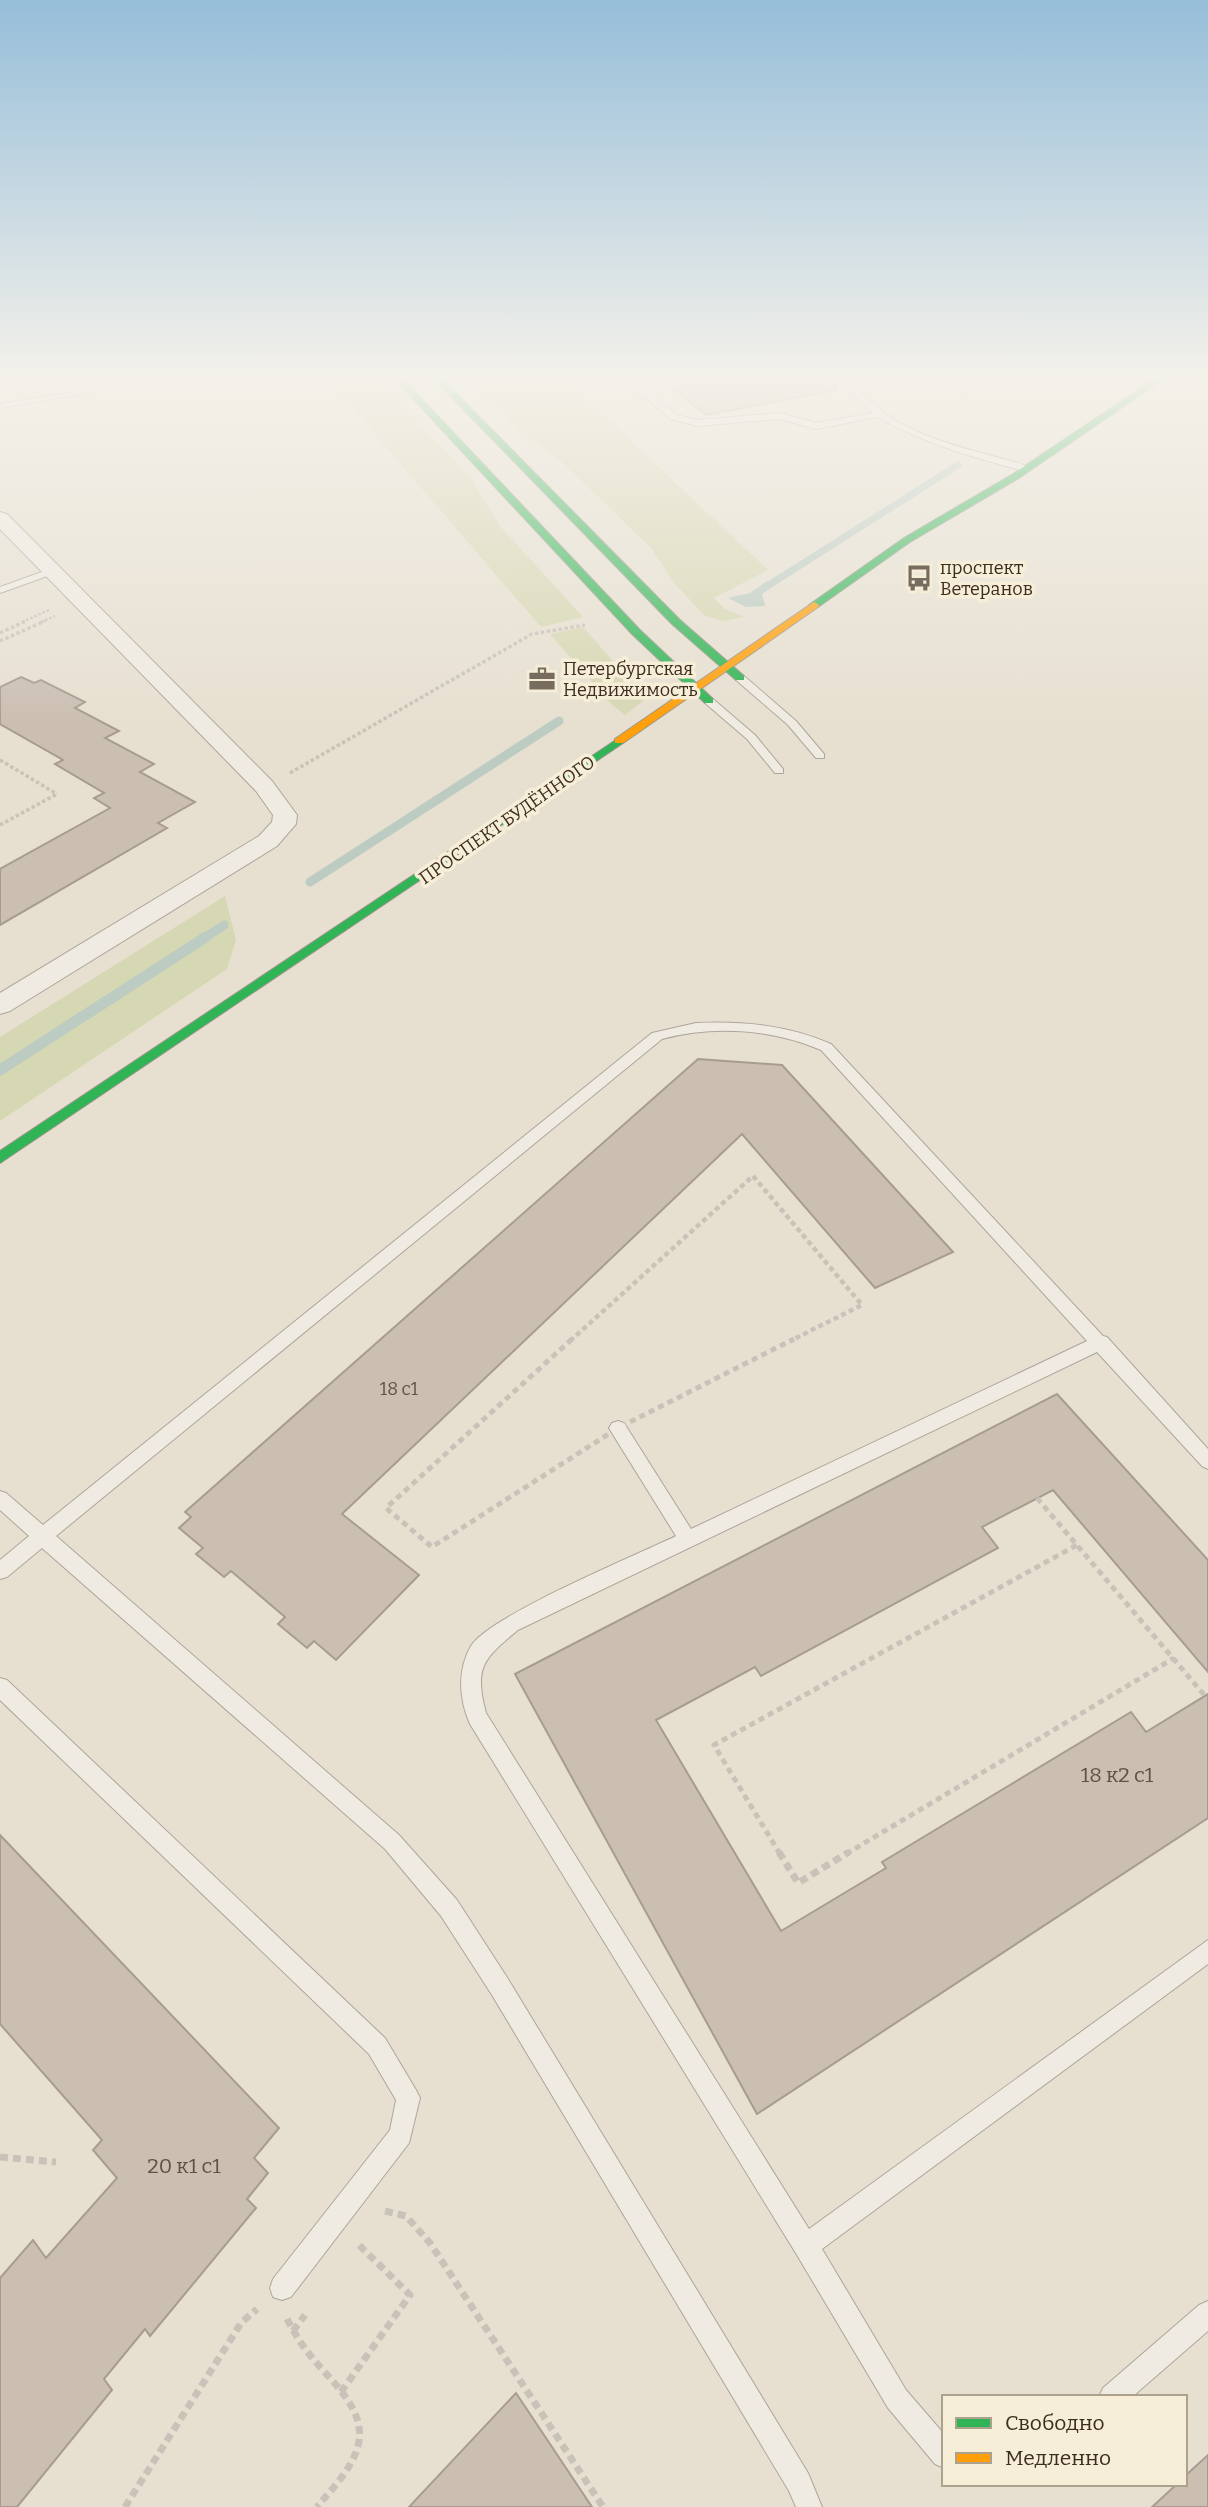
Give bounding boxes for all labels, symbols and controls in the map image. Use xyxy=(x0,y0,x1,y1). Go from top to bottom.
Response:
place label: проспект Ветеранов xyxy=(940,557,1033,600)
bus stop icon: проспект Ветеранов xyxy=(904,563,934,593)
place label: Петербургская Недвижимость xyxy=(563,658,697,701)
office icon: Петербургская Недвижимость xyxy=(527,664,557,694)
street label: ПРОСПЕКТ БУДЁННОГО xyxy=(415,751,599,889)
house number: 18 с1 xyxy=(380,1378,419,1400)
house number: 18 к2 с1 xyxy=(1081,1762,1154,1788)
house number: 20 к1 с1 xyxy=(147,2153,221,2179)
legend xyxy=(942,2395,1187,2486)
text: Свободно xyxy=(1005,2410,1105,2436)
text: Медленно xyxy=(1005,2445,1111,2471)

